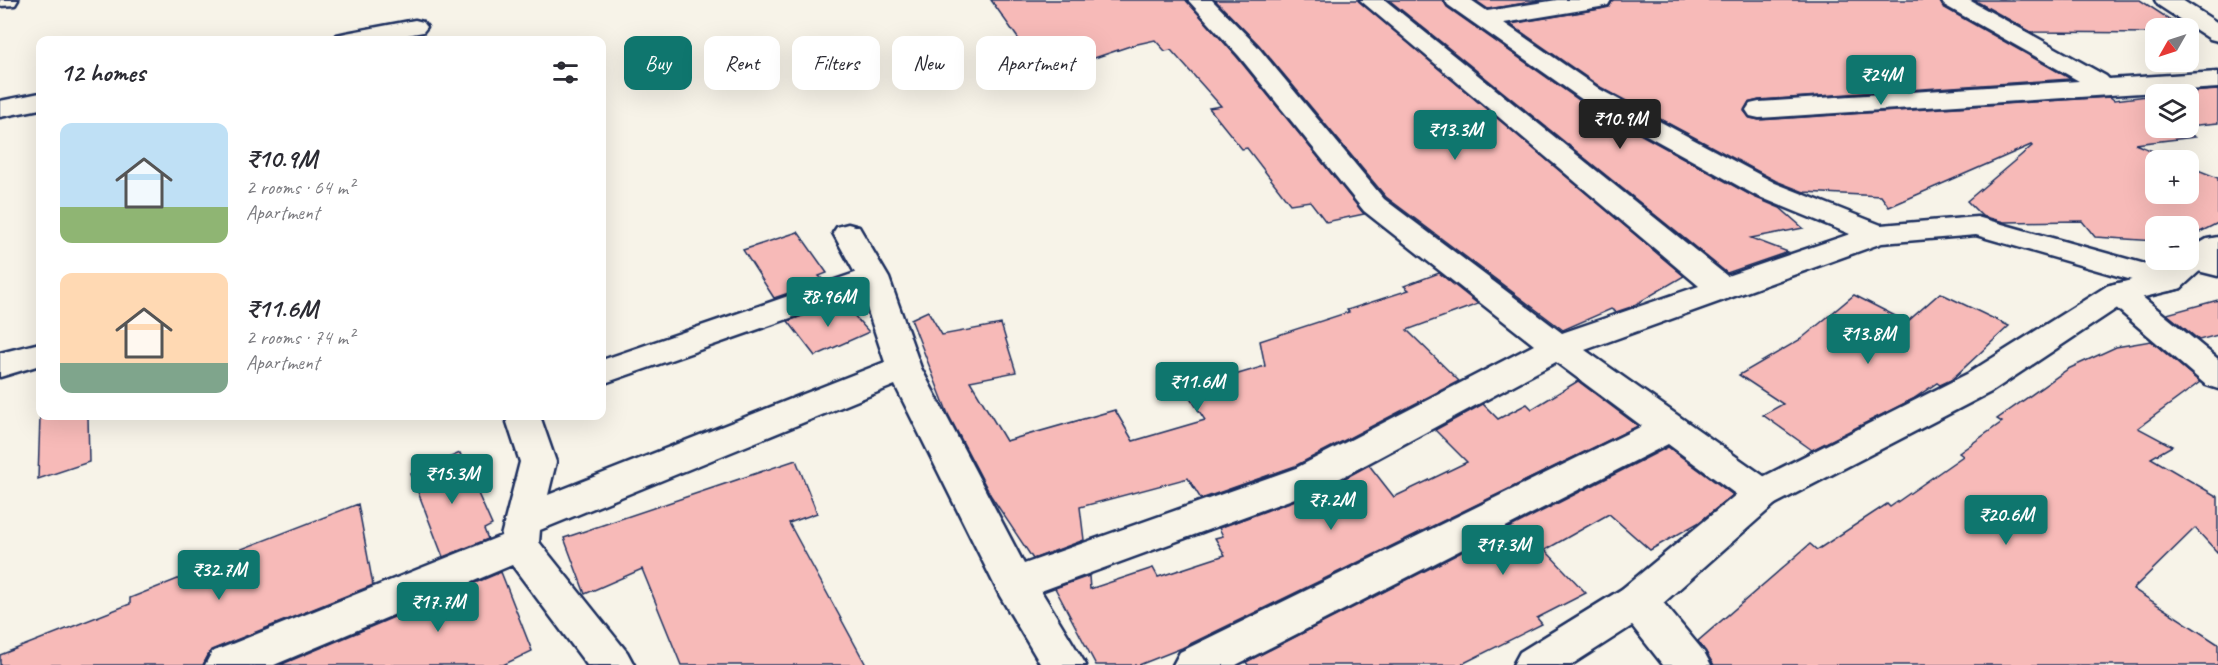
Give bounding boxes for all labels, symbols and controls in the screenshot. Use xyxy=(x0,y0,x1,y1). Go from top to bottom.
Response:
north arrow xyxy=(2145,18,2199,72)
map controls xyxy=(2145,18,2199,270)
chip: Buy xyxy=(624,36,692,90)
chip: Rent xyxy=(704,36,780,90)
chip: Filters xyxy=(792,36,880,90)
chip: New xyxy=(892,36,964,90)
chip: Apartment xyxy=(976,36,1096,90)
pin: ₹24M xyxy=(1845,55,1917,106)
text: 12 homes xyxy=(60,56,145,89)
icon: filters xyxy=(549,56,582,89)
text: ₹24M xyxy=(1860,62,1902,87)
button: layers xyxy=(2145,84,2199,138)
pin: ₹10.9M xyxy=(1571,99,1669,150)
text: ₹10.9M xyxy=(1593,106,1647,131)
pin: ₹13.3M xyxy=(1406,110,1504,161)
text: ₹13.3M xyxy=(1428,117,1482,142)
text: ₹10.9M xyxy=(246,142,317,175)
icon: home xyxy=(108,147,180,219)
button: + xyxy=(2145,150,2199,204)
text: 2 rooms · 64 m² xyxy=(246,175,354,200)
text: Apartment xyxy=(246,200,319,225)
button: − xyxy=(2145,216,2199,270)
pin: ₹8.96M xyxy=(779,277,877,328)
text: ₹8.96M xyxy=(801,284,855,309)
text: ₹11.6M xyxy=(246,292,317,325)
icon: home xyxy=(108,297,180,369)
pin: ₹13.8M xyxy=(1819,314,1917,365)
text: ₹13.8M xyxy=(1841,321,1895,346)
text: 2 rooms · 74 m² xyxy=(246,325,354,350)
text: Apartment xyxy=(246,350,319,375)
pin: ₹11.6M xyxy=(1148,362,1246,413)
text: ₹11.6M xyxy=(1170,369,1224,394)
pin: ₹15.3M xyxy=(403,454,501,505)
text: ₹15.3M xyxy=(425,461,479,486)
pin: ₹7.2M xyxy=(1289,480,1373,531)
text: ₹7.2M xyxy=(1308,487,1354,512)
pin: ₹20.6M xyxy=(1957,495,2055,546)
text: ₹20.6M xyxy=(1979,502,2033,527)
pin: ₹17.3M xyxy=(1454,525,1552,576)
text: ₹17.3M xyxy=(1476,532,1530,557)
pin: ₹32.7M xyxy=(170,550,268,601)
text: ₹32.7M xyxy=(192,557,246,582)
pin: ₹17.7M xyxy=(389,582,487,633)
text: ₹17.7M xyxy=(411,589,465,614)

